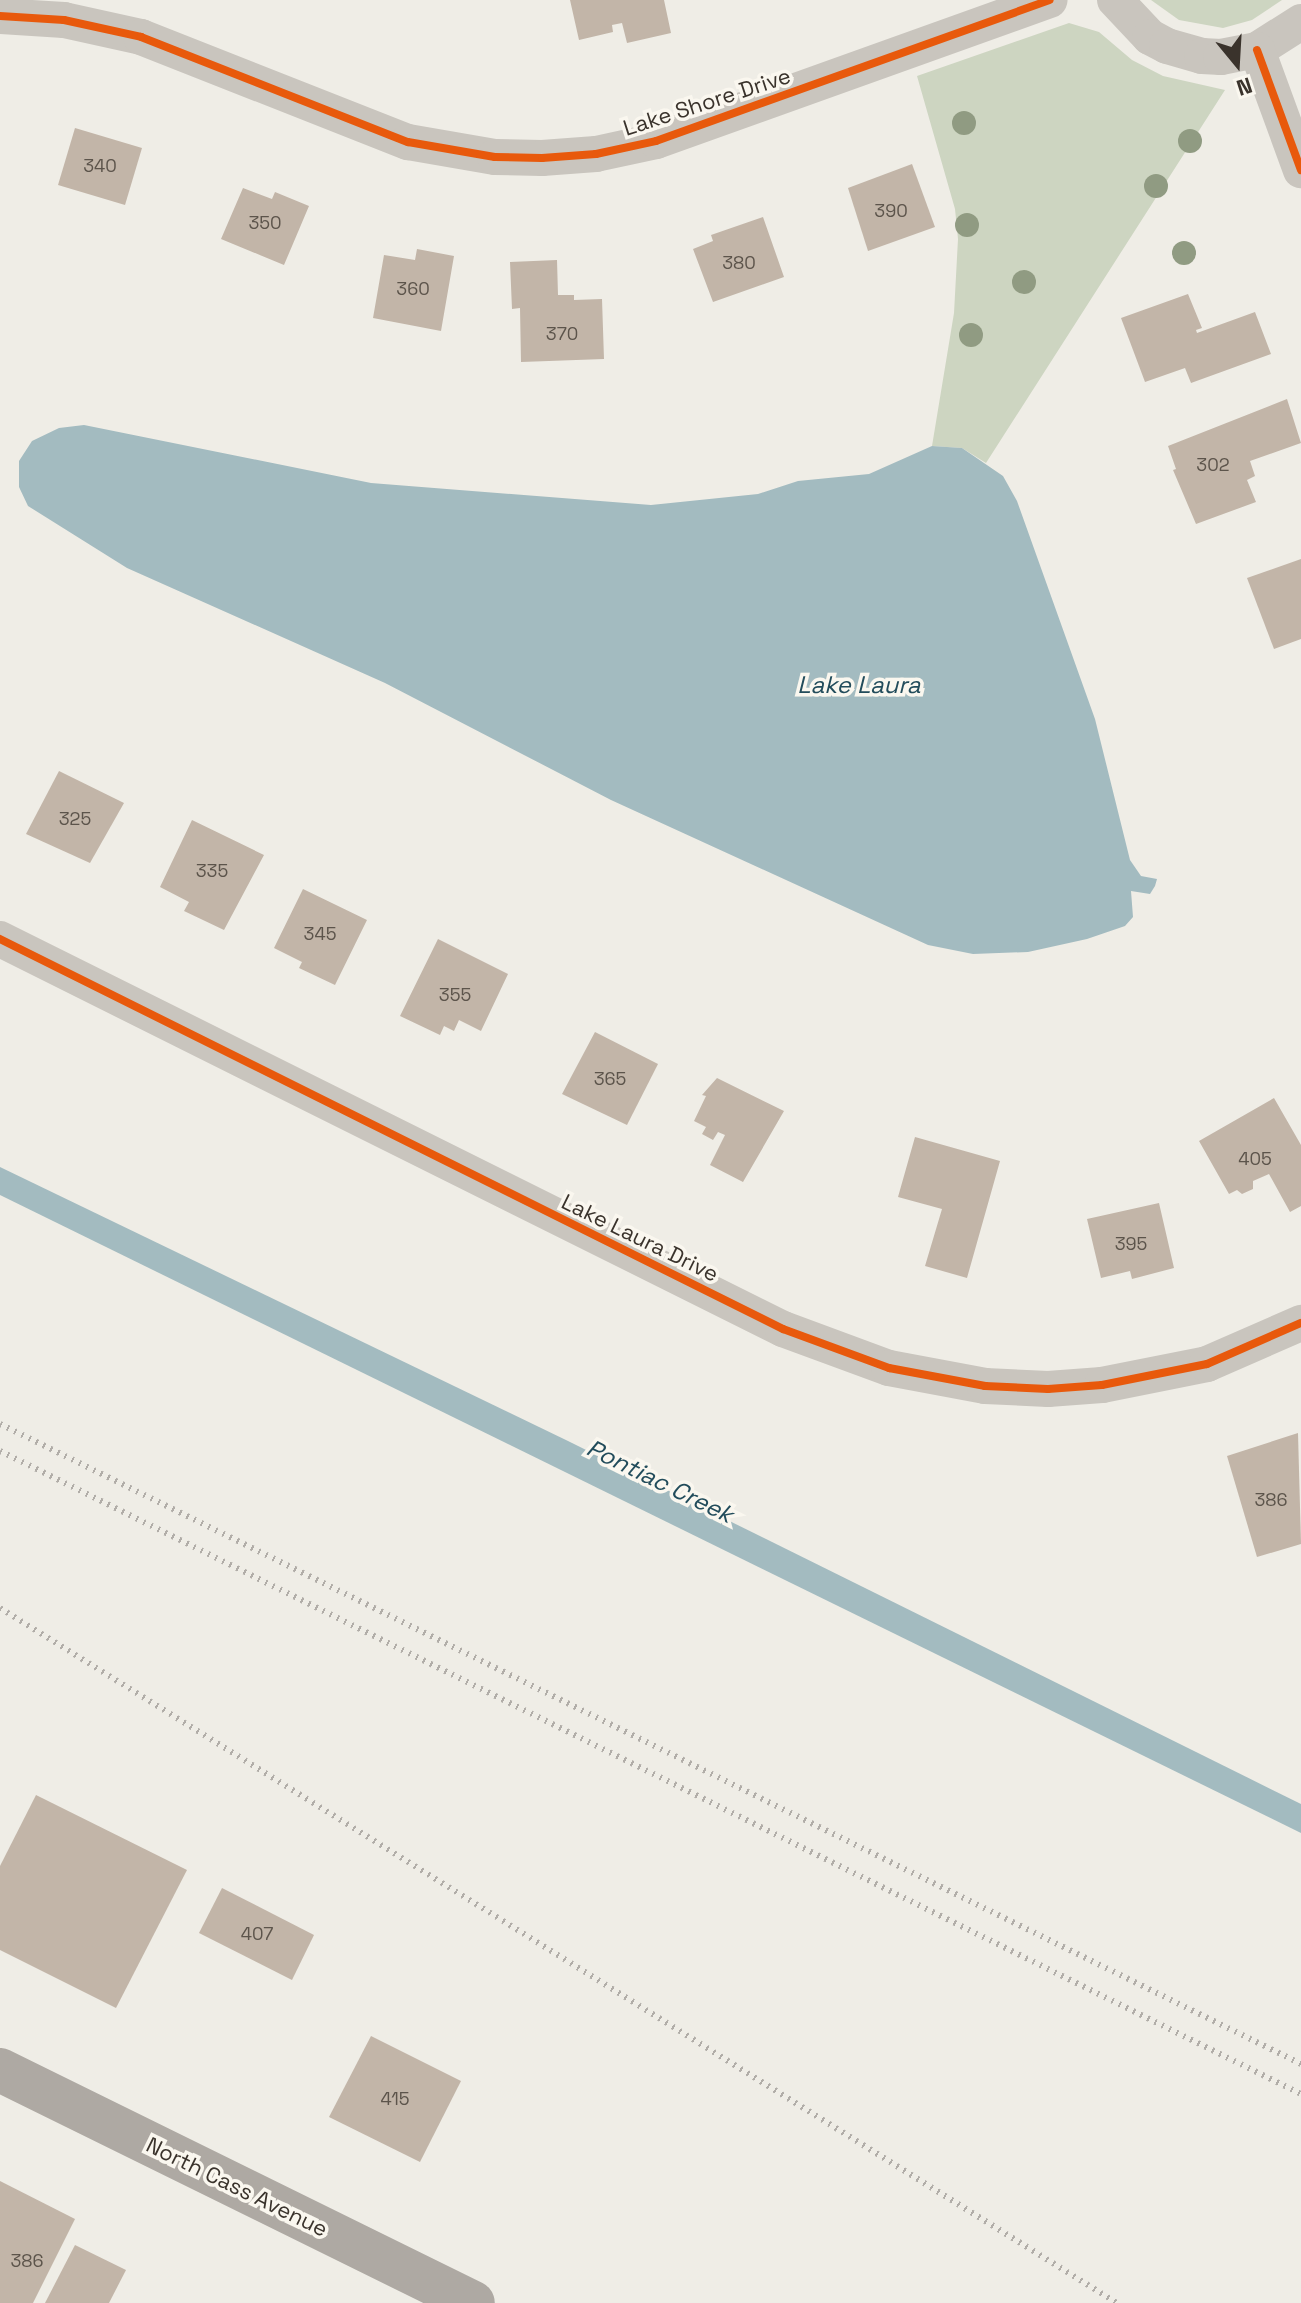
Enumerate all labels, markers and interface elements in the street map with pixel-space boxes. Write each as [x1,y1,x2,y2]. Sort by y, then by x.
north arrow [1197,24,1277,104]
street label: Lake Shore Drive [620,62,794,142]
text: N [1233,71,1256,102]
house number: 340 [83,155,117,177]
house number: 390 [874,200,908,222]
house number: 350 [248,212,282,234]
house number: 380 [722,252,756,274]
house number: 360 [396,278,430,300]
house number: 370 [546,323,578,345]
house number: 302 [1196,454,1230,476]
water label: Lake Laura [797,671,921,699]
house number: 325 [59,808,91,830]
house number: 335 [196,860,228,882]
house number: 345 [304,923,336,945]
house number: 355 [439,984,471,1006]
house number: 365 [594,1068,626,1090]
house number: 405 [1238,1148,1272,1170]
street label: Lake Laura Drive [557,1189,723,1287]
house number: 395 [1115,1233,1147,1255]
water label: Pontiac Creek [582,1433,738,1529]
house number: 386 [1254,1489,1288,1511]
house number: 407 [241,1923,273,1945]
house number: 415 [380,2088,410,2110]
street label: North Cass Avenue [142,2132,332,2242]
house number: 386 [10,2250,44,2272]

